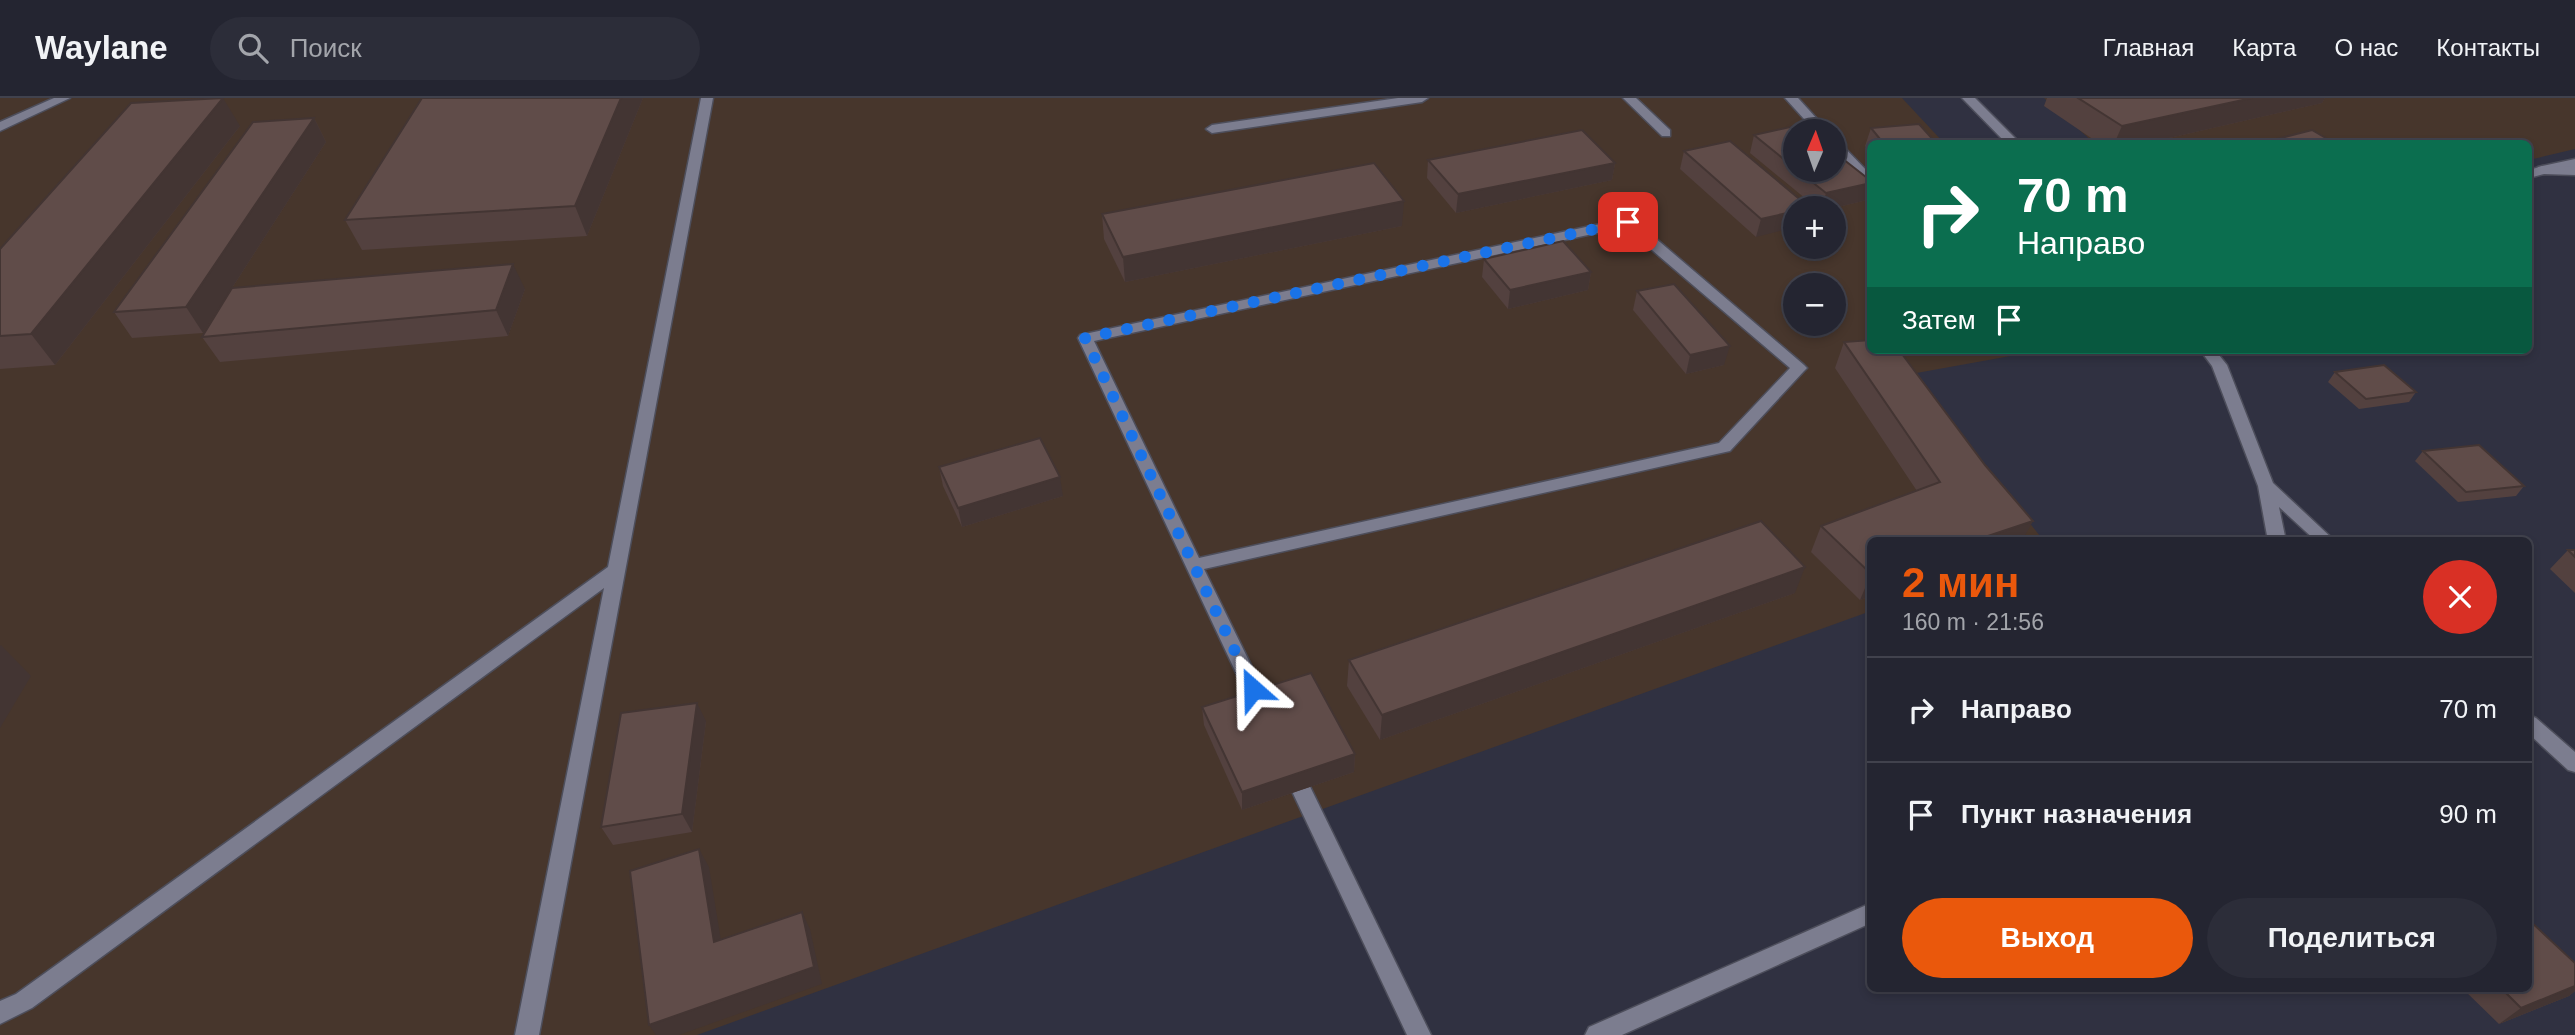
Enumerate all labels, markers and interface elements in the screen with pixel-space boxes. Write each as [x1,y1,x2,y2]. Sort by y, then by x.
search box [210,17,700,80]
text: Waylane [35,29,168,66]
icon: search [234,29,272,67]
text: Поиск [290,33,362,63]
text: Главная [2103,34,2194,61]
text: Карта [2232,34,2296,61]
text: О нас [2334,34,2398,61]
text: Контакты [2436,34,2540,61]
north arrow [1783,119,1846,182]
map controls [1783,119,1846,336]
icon: right [1902,168,1993,259]
text: 70 m [2017,168,2129,222]
pin [1598,192,1658,252]
button: + [1783,196,1846,259]
icon: arrive [1609,203,1647,241]
text: Направо [2017,225,2145,261]
button: − [1783,273,1846,336]
icon: arrive [1990,301,2028,339]
text: Затем [1902,305,1976,335]
text: 2 мин [1902,559,2019,606]
button: close [2423,560,2497,634]
text: 160 m · 21:56 [1902,609,2044,635]
position arrow [1216,652,1290,726]
icon: right [1902,691,1940,729]
text: Направо [1961,694,2072,724]
text: 70 m [2439,694,2497,724]
icon: arrive [1902,796,1940,834]
text: Пункт назначения [1961,799,2192,829]
text: 90 m [2439,799,2497,829]
button: Выход [1902,898,2193,978]
button: Поделиться [2207,898,2497,978]

